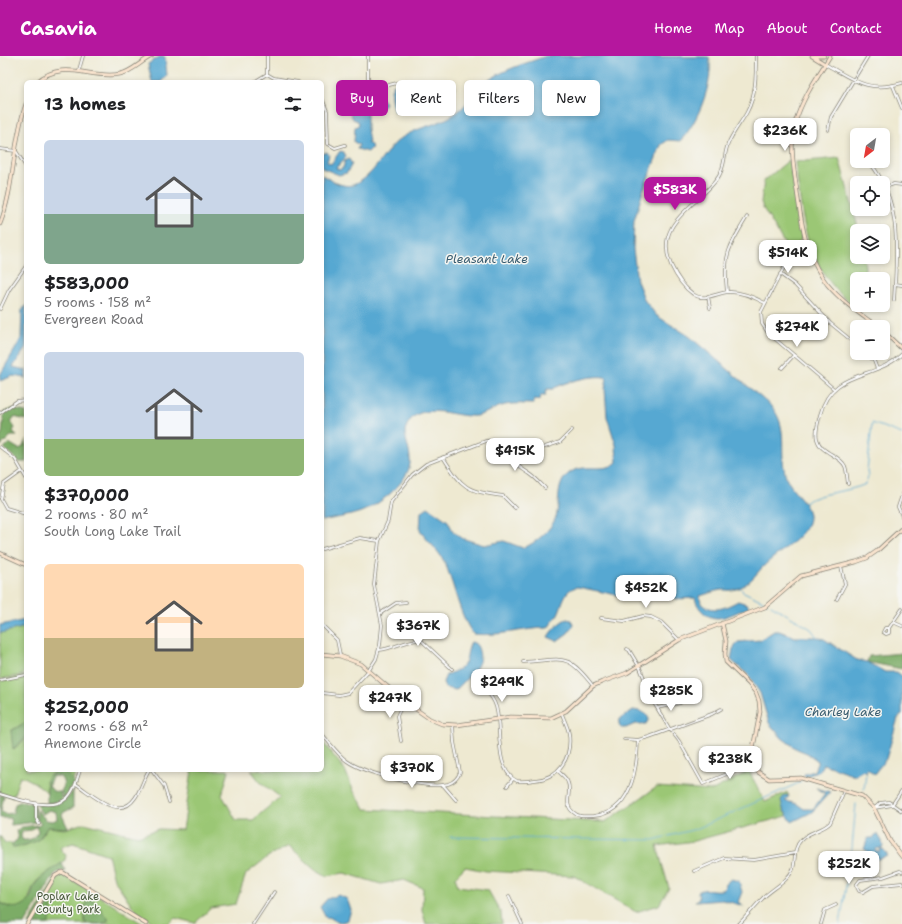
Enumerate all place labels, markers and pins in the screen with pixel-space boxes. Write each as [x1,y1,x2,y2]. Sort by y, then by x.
pin: $236K [757,118,813,152]
pin: $583K [647,177,703,211]
pin: $514K [760,240,816,274]
pin: $274K [769,314,825,348]
pin: $415K [487,438,543,472]
pin: $452K [618,575,674,609]
pin: $367K [390,613,446,647]
pin: $249K [474,669,530,703]
pin: $285K [643,678,699,712]
pin: $247K [362,685,418,719]
pin: $238K [702,746,758,780]
pin: $370K [384,755,440,789]
pin: $252K [821,851,877,885]

